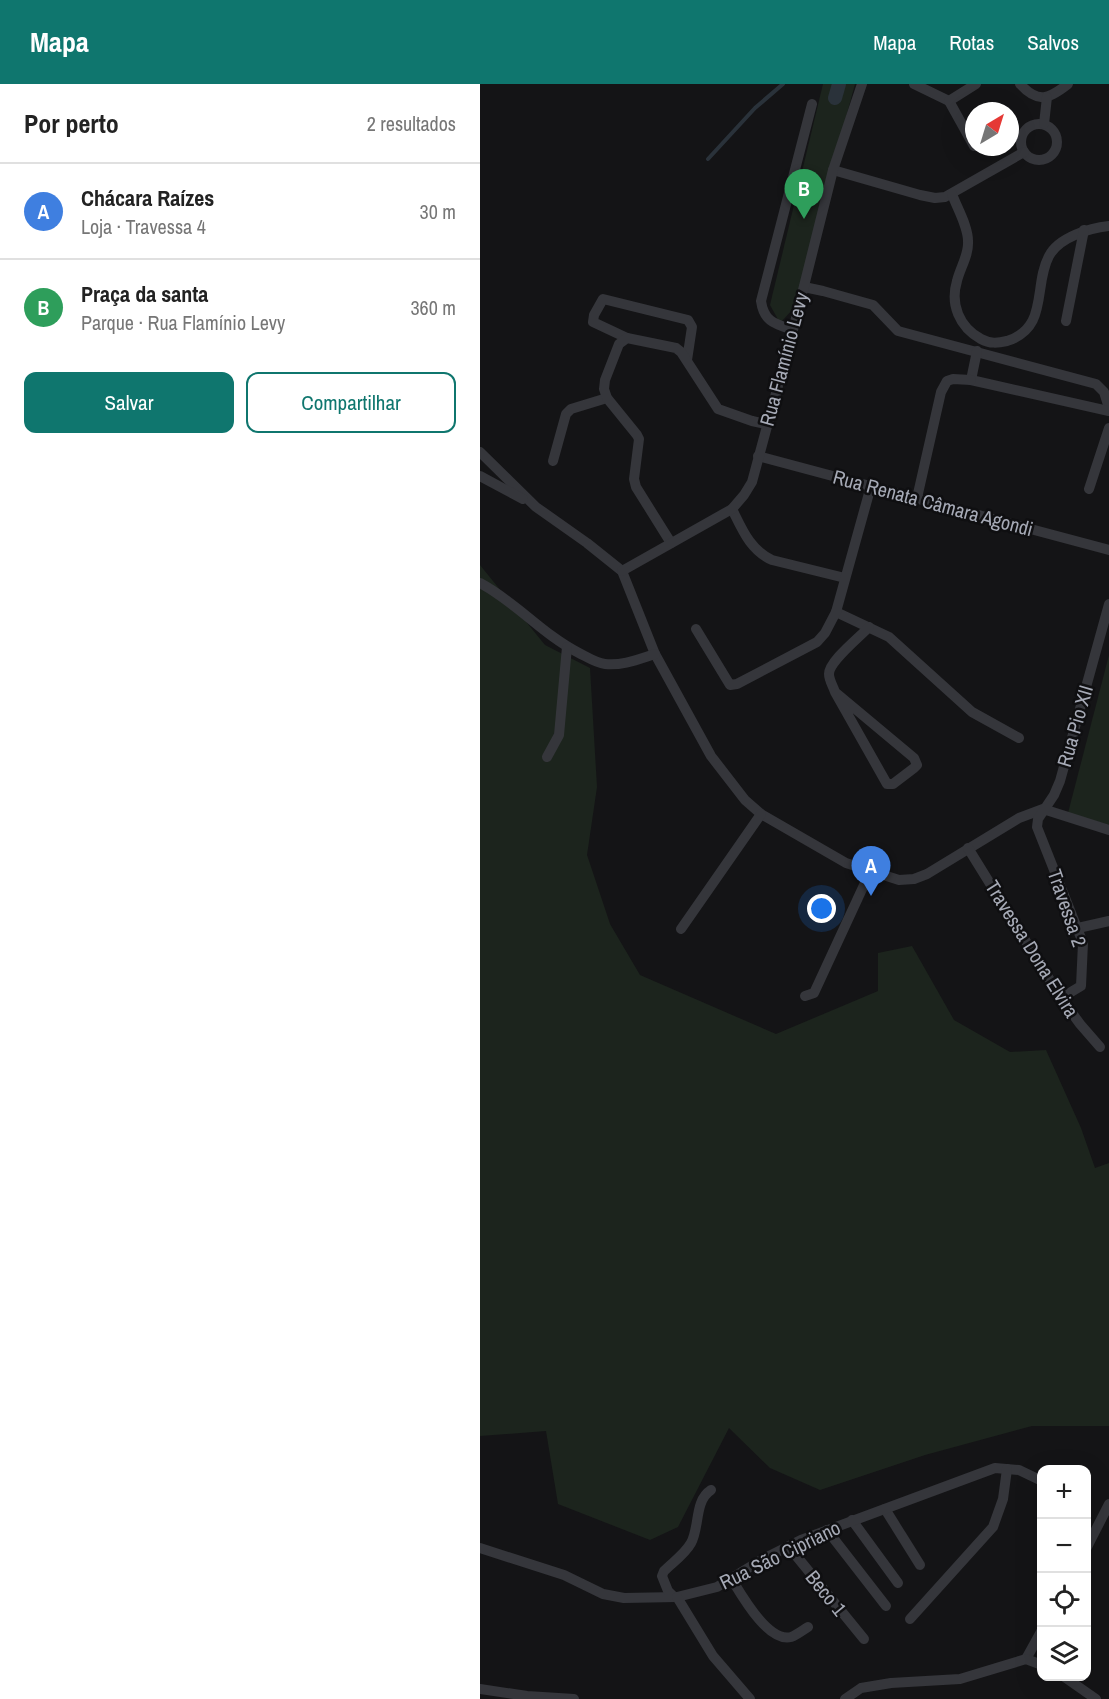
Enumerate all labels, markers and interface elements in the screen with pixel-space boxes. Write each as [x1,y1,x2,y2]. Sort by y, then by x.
text: Mapa [30,23,89,61]
text: Mapa [873,28,916,57]
text: Rotas [949,28,994,57]
text: Salvos [1027,28,1079,57]
north arrow [965,102,1019,156]
text: Por perto [24,106,119,141]
text: 2 resultados [367,110,456,137]
pin: B [784,170,824,219]
text: Chácara Raízes [81,183,214,213]
text: A [38,198,49,225]
text: 30 m [420,198,456,225]
text: Loja · Travessa 4 [81,213,206,240]
text: Praça da santa [81,279,208,309]
street label: Rua Flamínio Levy [753,288,815,429]
text: B [38,294,49,321]
text: 360 m [410,294,456,321]
text: Parque · Rua Flamínio Levy [81,309,285,336]
button: Salvar [24,372,234,433]
button: Compartilhar [246,372,456,433]
street label: Rua Renata Câmara Agondi [830,463,1036,542]
street label: Rua Pio XII [1050,682,1099,770]
pin: A [852,846,890,896]
street label: Travessa 2 [1042,865,1093,950]
street label: Travessa Dona Elvira [979,875,1085,1023]
your location [807,894,836,923]
map controls [1037,1465,1091,1681]
button: + [1037,1465,1091,1519]
street label: Rua São Cipriano [715,1514,845,1595]
button: − [1037,1519,1091,1573]
street label: Beco 1 [800,1564,853,1621]
button: locate [1037,1573,1091,1627]
button: layers [1037,1627,1091,1681]

